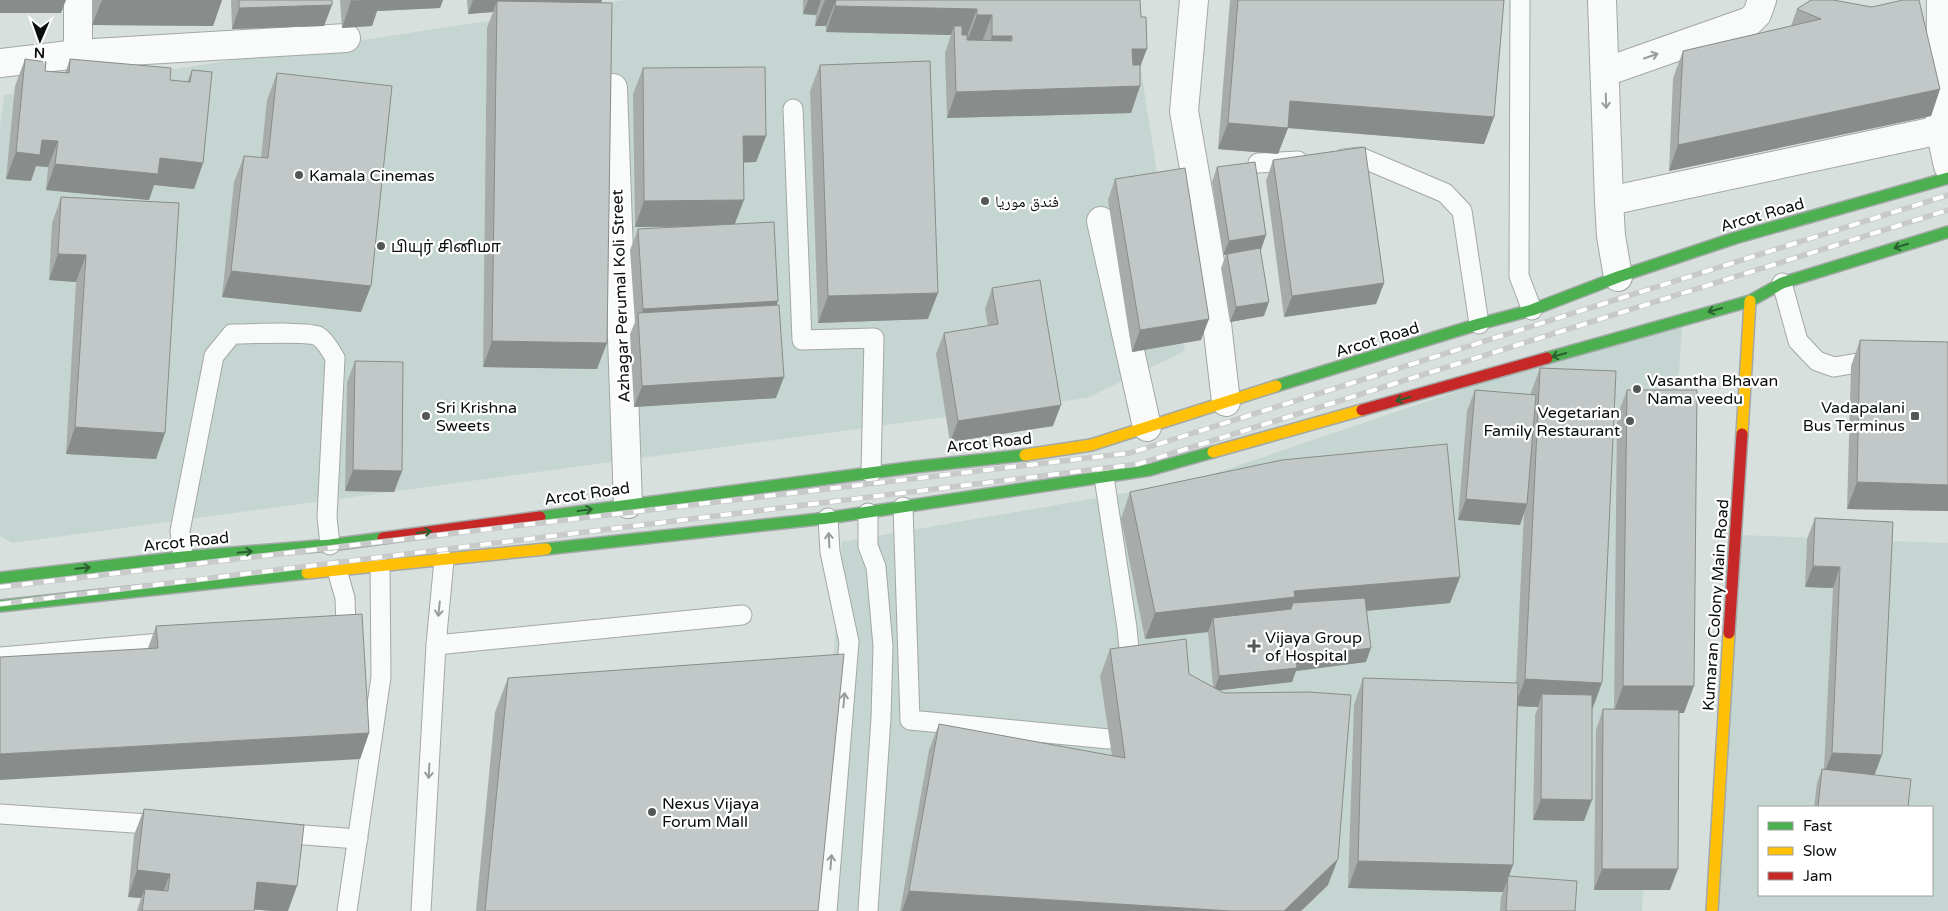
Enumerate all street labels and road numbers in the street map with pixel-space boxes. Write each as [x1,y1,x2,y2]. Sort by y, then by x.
street label: Azhagar Perumal Koli Street [607,189,635,403]
street label: Arcot Road [1718,193,1807,236]
street label: Arcot Road [1333,318,1422,362]
street label: Arcot Road [945,429,1033,457]
street label: Arcot Road [543,478,631,510]
street label: Kumaran Colony Main Road [1699,498,1733,712]
street label: Arcot Road [142,528,230,556]

